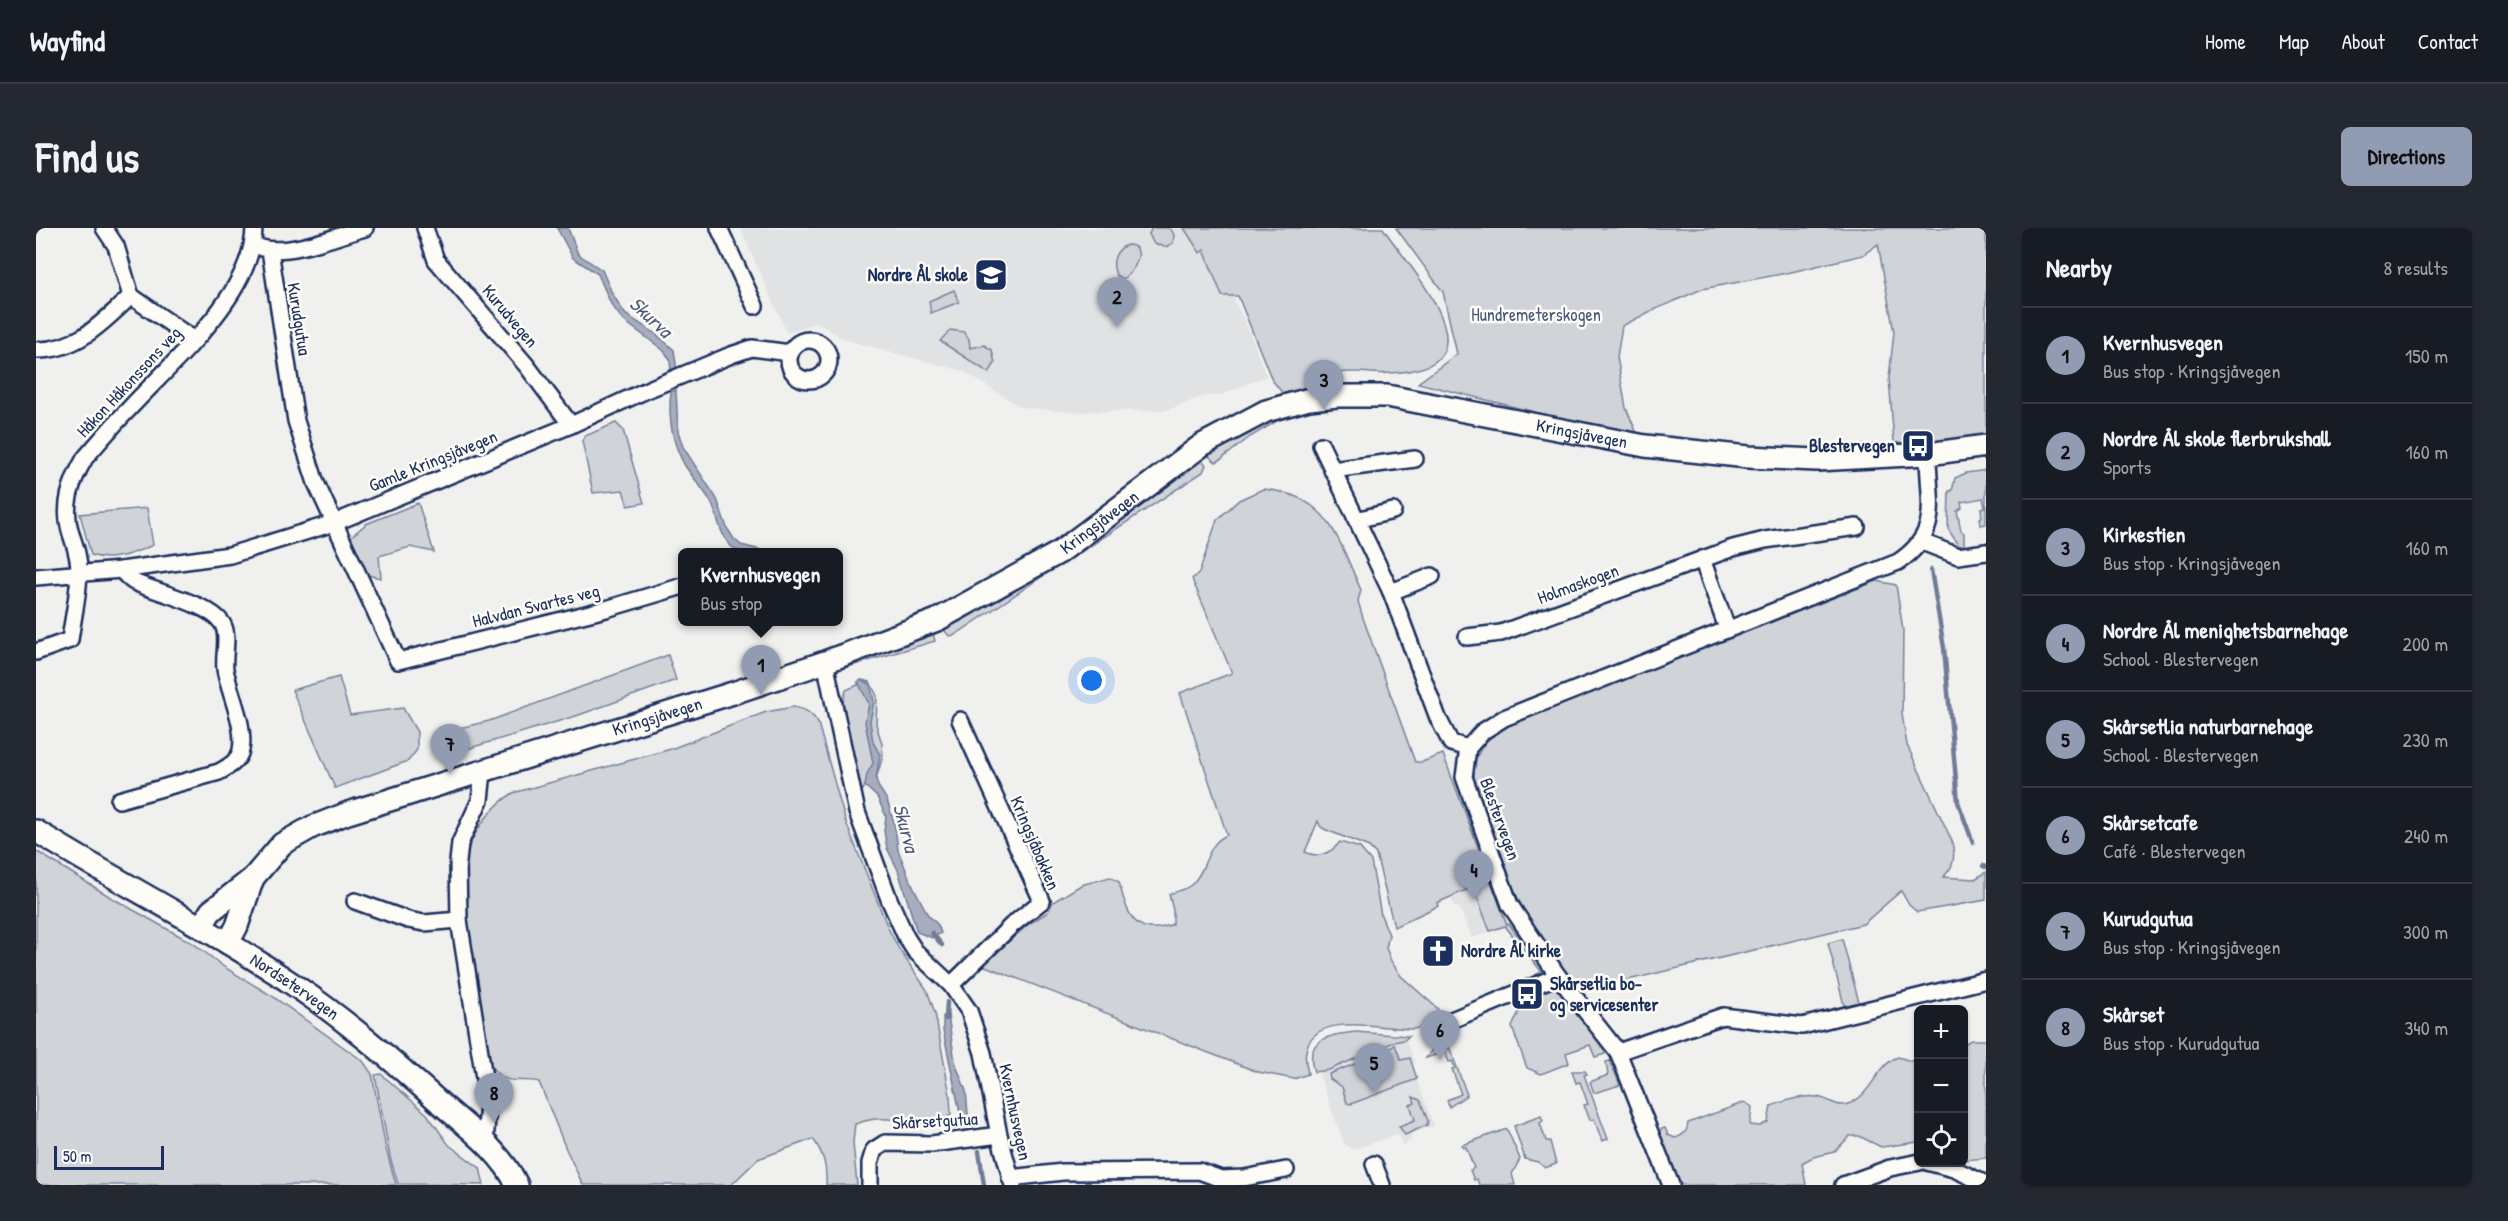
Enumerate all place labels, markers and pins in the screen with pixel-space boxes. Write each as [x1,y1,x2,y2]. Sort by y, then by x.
school or university icon: Nordre Ål skole [973,257,1009,293]
place label: Nordre Ål skole [868,262,969,287]
pin: 2 [1098,278,1136,327]
pin: 3 [1304,360,1344,410]
bus stop icon: Blestervegen [1900,428,1936,464]
place label: Blestervegen [1809,433,1895,459]
pin: 1 [742,646,780,695]
pin: 7 [430,724,470,774]
pin: 4 [1454,850,1494,900]
church icon: Nordre Ål kirke [1420,933,1456,969]
place label: Nordre Ål kirke [1461,938,1562,963]
place label: Skårsetlia bo- og servicesenter [1550,971,1658,1018]
bus stop icon: Skårsetlia bo- og servicesenter [1509,976,1545,1012]
pin: 6 [1420,1010,1460,1060]
pin: 5 [1354,1044,1394,1093]
pin: 8 [474,1074,514,1123]

